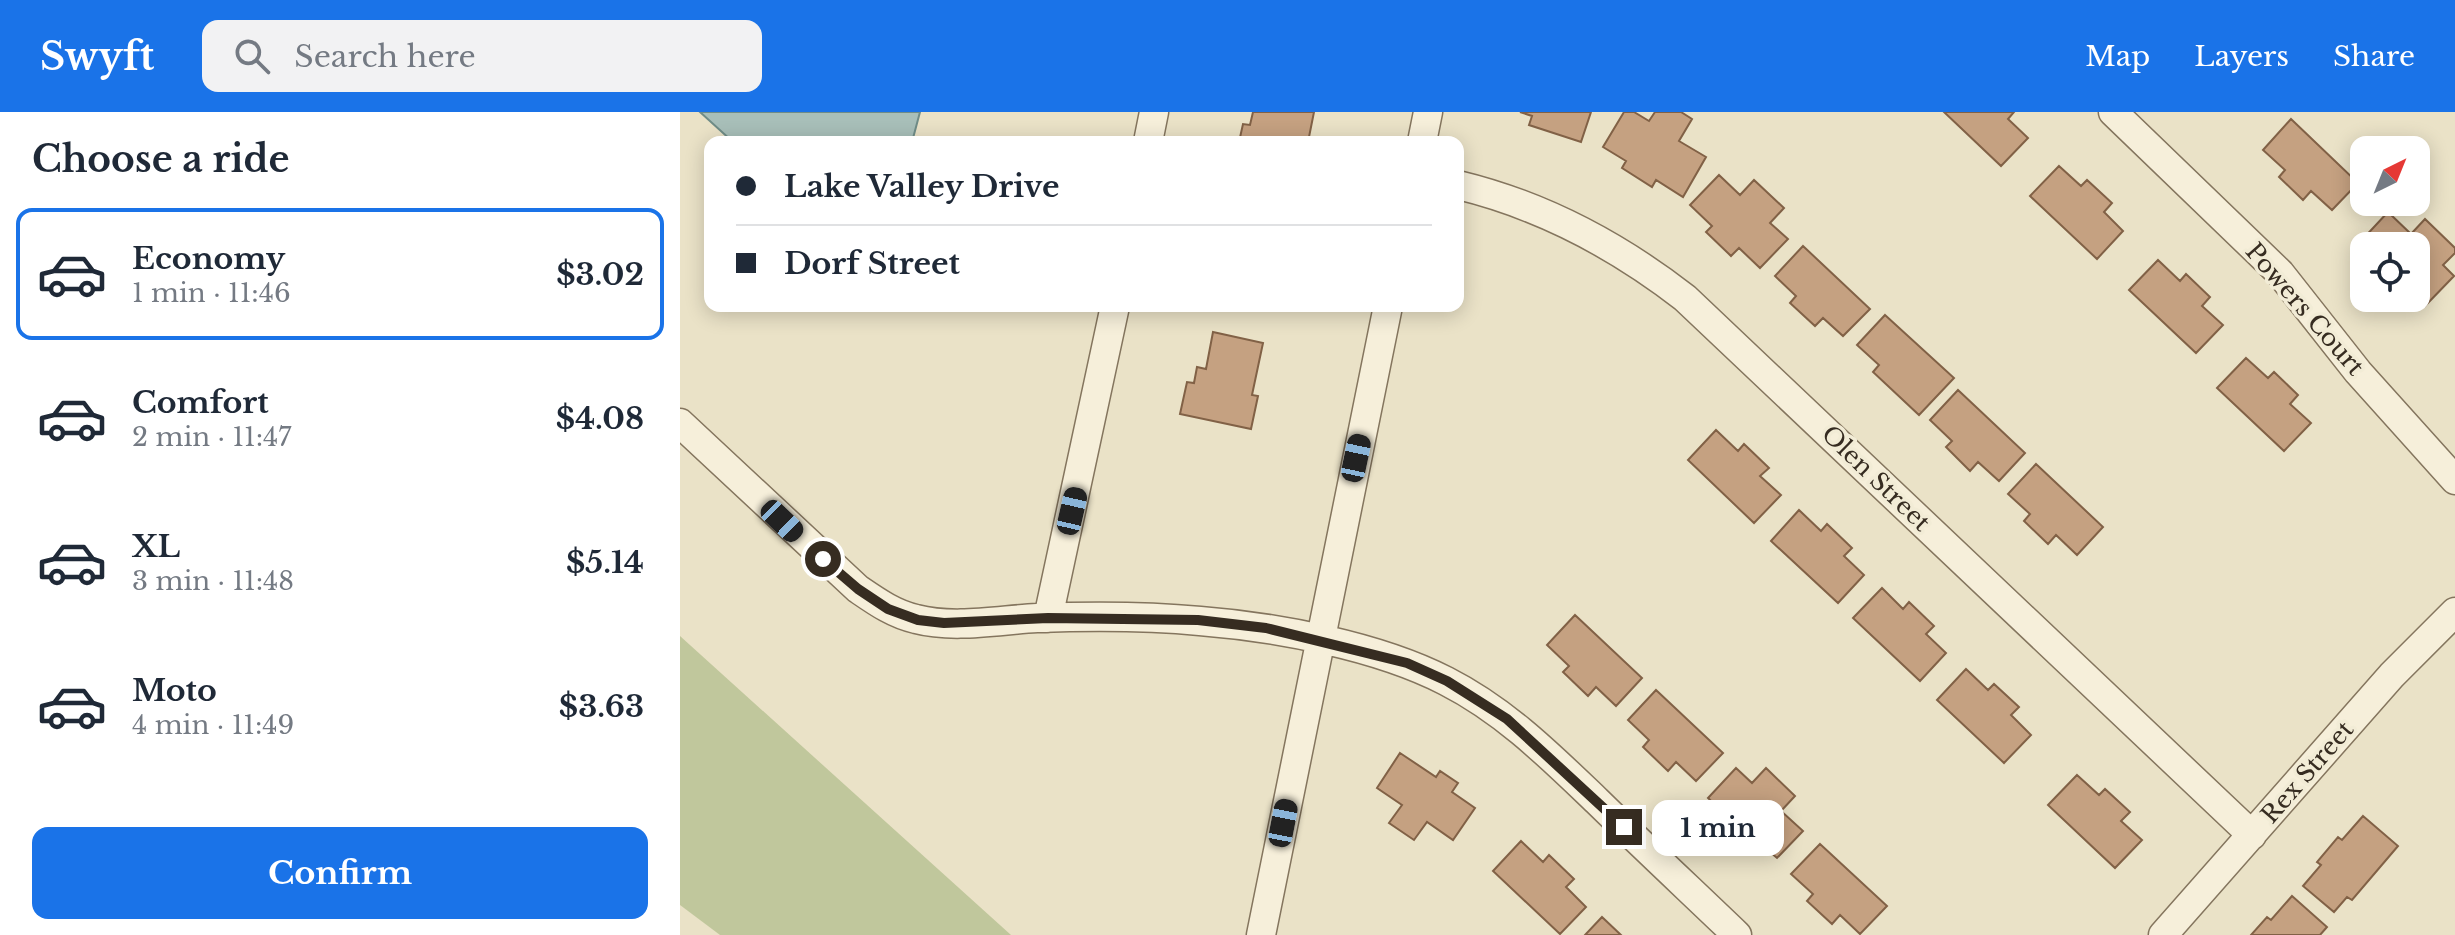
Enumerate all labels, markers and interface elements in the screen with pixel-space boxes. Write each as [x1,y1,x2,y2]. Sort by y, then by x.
search box [202,20,762,92]
text: Swyft [40,33,154,80]
icon: search [230,34,274,78]
text: Search here [294,38,476,75]
text: Map [2085,39,2150,74]
text: Layers [2194,39,2289,74]
text: Share [2333,39,2415,74]
north arrow [2350,136,2430,216]
map controls [2350,136,2430,312]
text: Choose a ride [32,137,289,182]
text: Lake Valley Drive [784,168,1059,205]
button: locate [2350,232,2430,312]
street label: Powers Court [2240,237,2370,381]
icon: car [36,238,108,310]
text: Economy [132,240,285,277]
text: Dorf Street [784,245,960,282]
text: $3.02 [556,256,644,293]
text: 1 min · 11:46 [132,277,291,309]
icon: car [36,382,108,454]
text: Comfort [132,384,269,421]
text: $4.08 [556,400,644,437]
street label: Olen Street [1816,419,1936,537]
text: 2 min · 11:47 [132,421,291,453]
car [1339,432,1373,484]
car [1055,485,1089,537]
car [756,496,808,546]
icon: car [36,526,108,598]
text: XL [132,528,180,565]
route start [805,541,841,577]
text: $5.14 [566,544,644,581]
text: 3 min · 11:48 [132,565,294,597]
icon: car [36,670,108,742]
text: Moto [132,672,217,709]
text: $3.63 [559,688,644,725]
text: 4 min · 11:49 [132,709,294,741]
street label: Rex Street [2255,715,2359,829]
car [1267,797,1299,849]
callout: 1 min [1652,799,1784,855]
route end [1606,809,1642,845]
text: 1 min [1680,812,1756,844]
button: Confirm [32,827,648,919]

